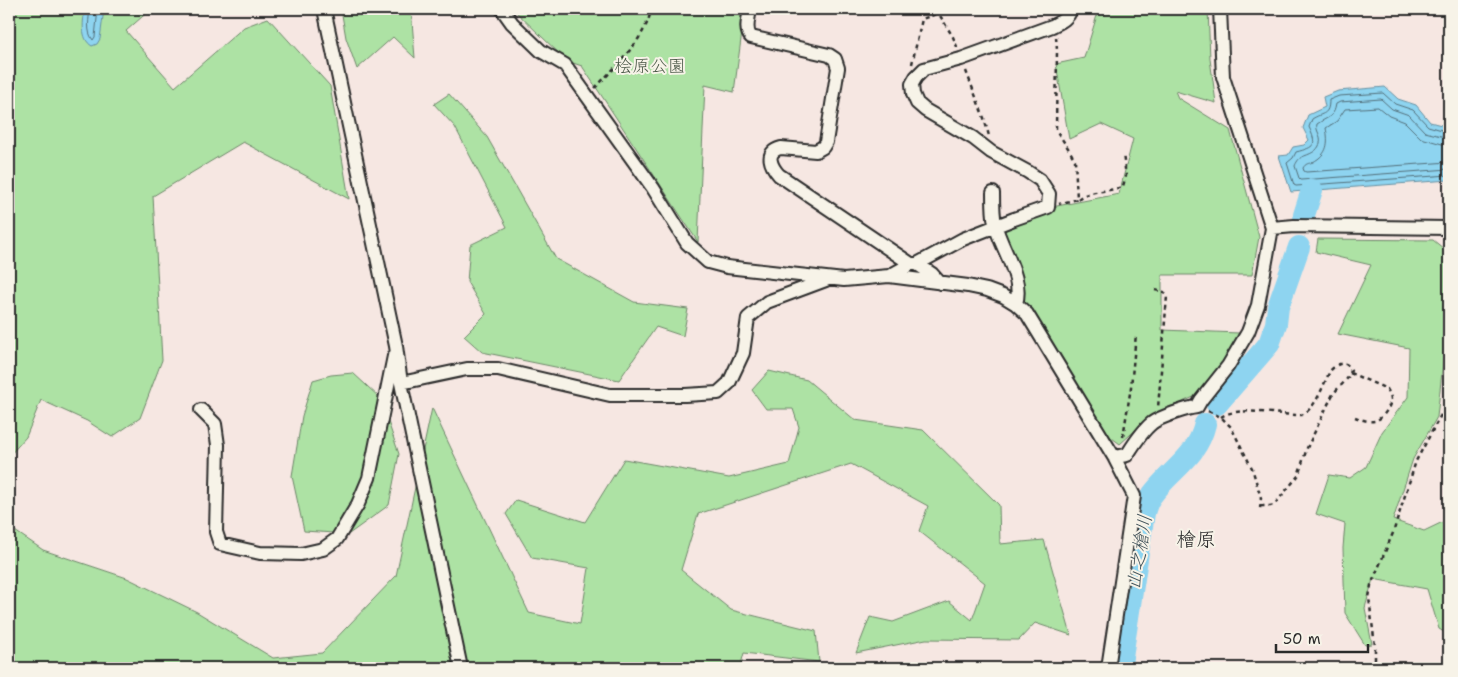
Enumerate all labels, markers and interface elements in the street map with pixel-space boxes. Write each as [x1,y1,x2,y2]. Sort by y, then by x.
park label: 桧原公園 [614,54,686,78]
water label: 山之槍川 [1121,513,1157,591]
district label: 檜原 [1176,526,1216,552]
scale bar [1276,622,1368,654]
text: 50 m [1283,629,1321,649]

